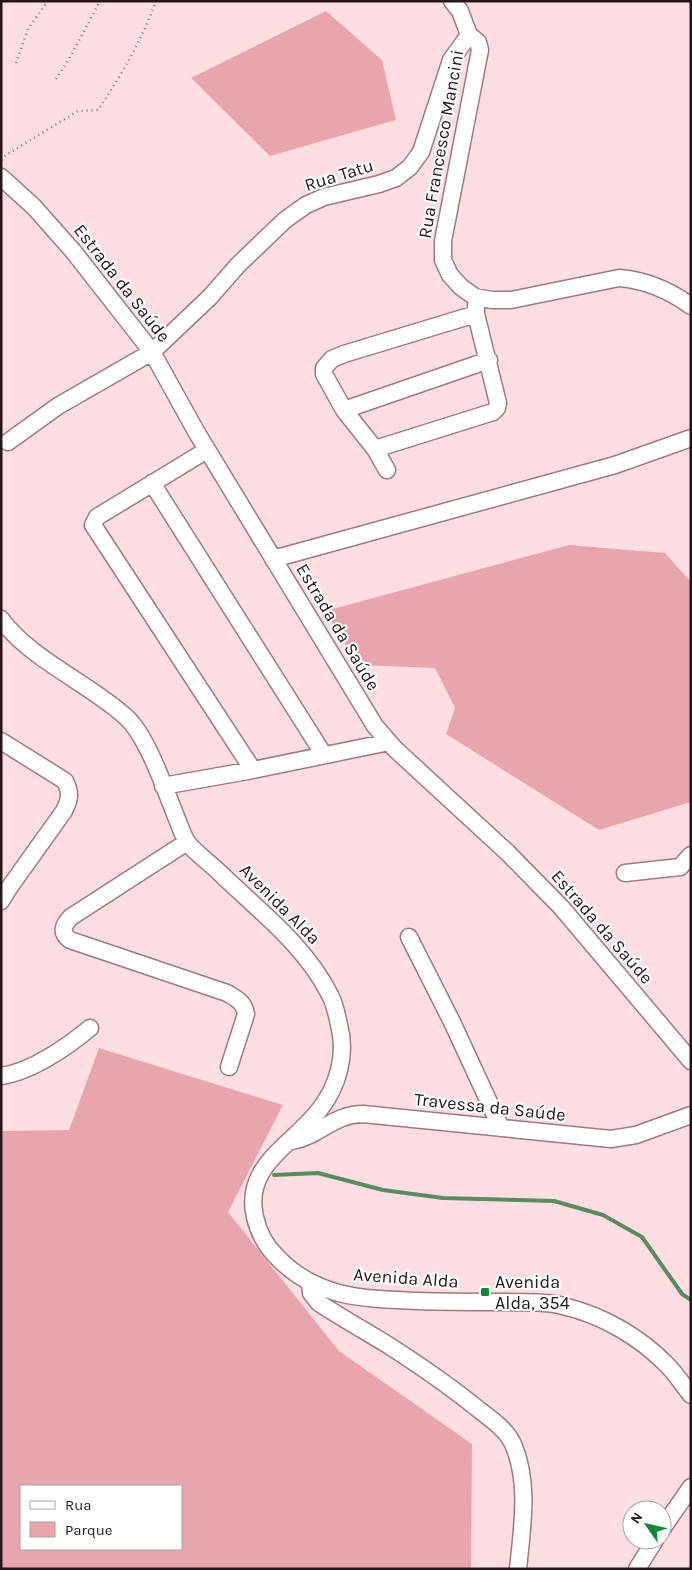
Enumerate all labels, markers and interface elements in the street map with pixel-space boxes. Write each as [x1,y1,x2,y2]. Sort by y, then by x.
street label: Rua Francesco Mancini [414,48,468,240]
street label: Rua Tatu [302,154,376,196]
street label: Estrada da Saúde [69,219,175,347]
street label: Estrada da Saúde [291,560,385,694]
street label: Avenida Alda [235,859,325,949]
street label: Estrada da Saúde [546,865,658,989]
street label: Travessa da Saúde [413,1088,567,1126]
street label: Avenida Alda [353,1263,459,1293]
place label: Avenida Alda, 354 [495,1271,570,1314]
marker: Avenida Alda, 354 [479,1286,491,1298]
legend [20,1485,182,1550]
text: Rua [65,1496,92,1514]
north arrow [622,1500,672,1550]
text: N [627,1509,646,1527]
text: Parque [65,1521,113,1539]

